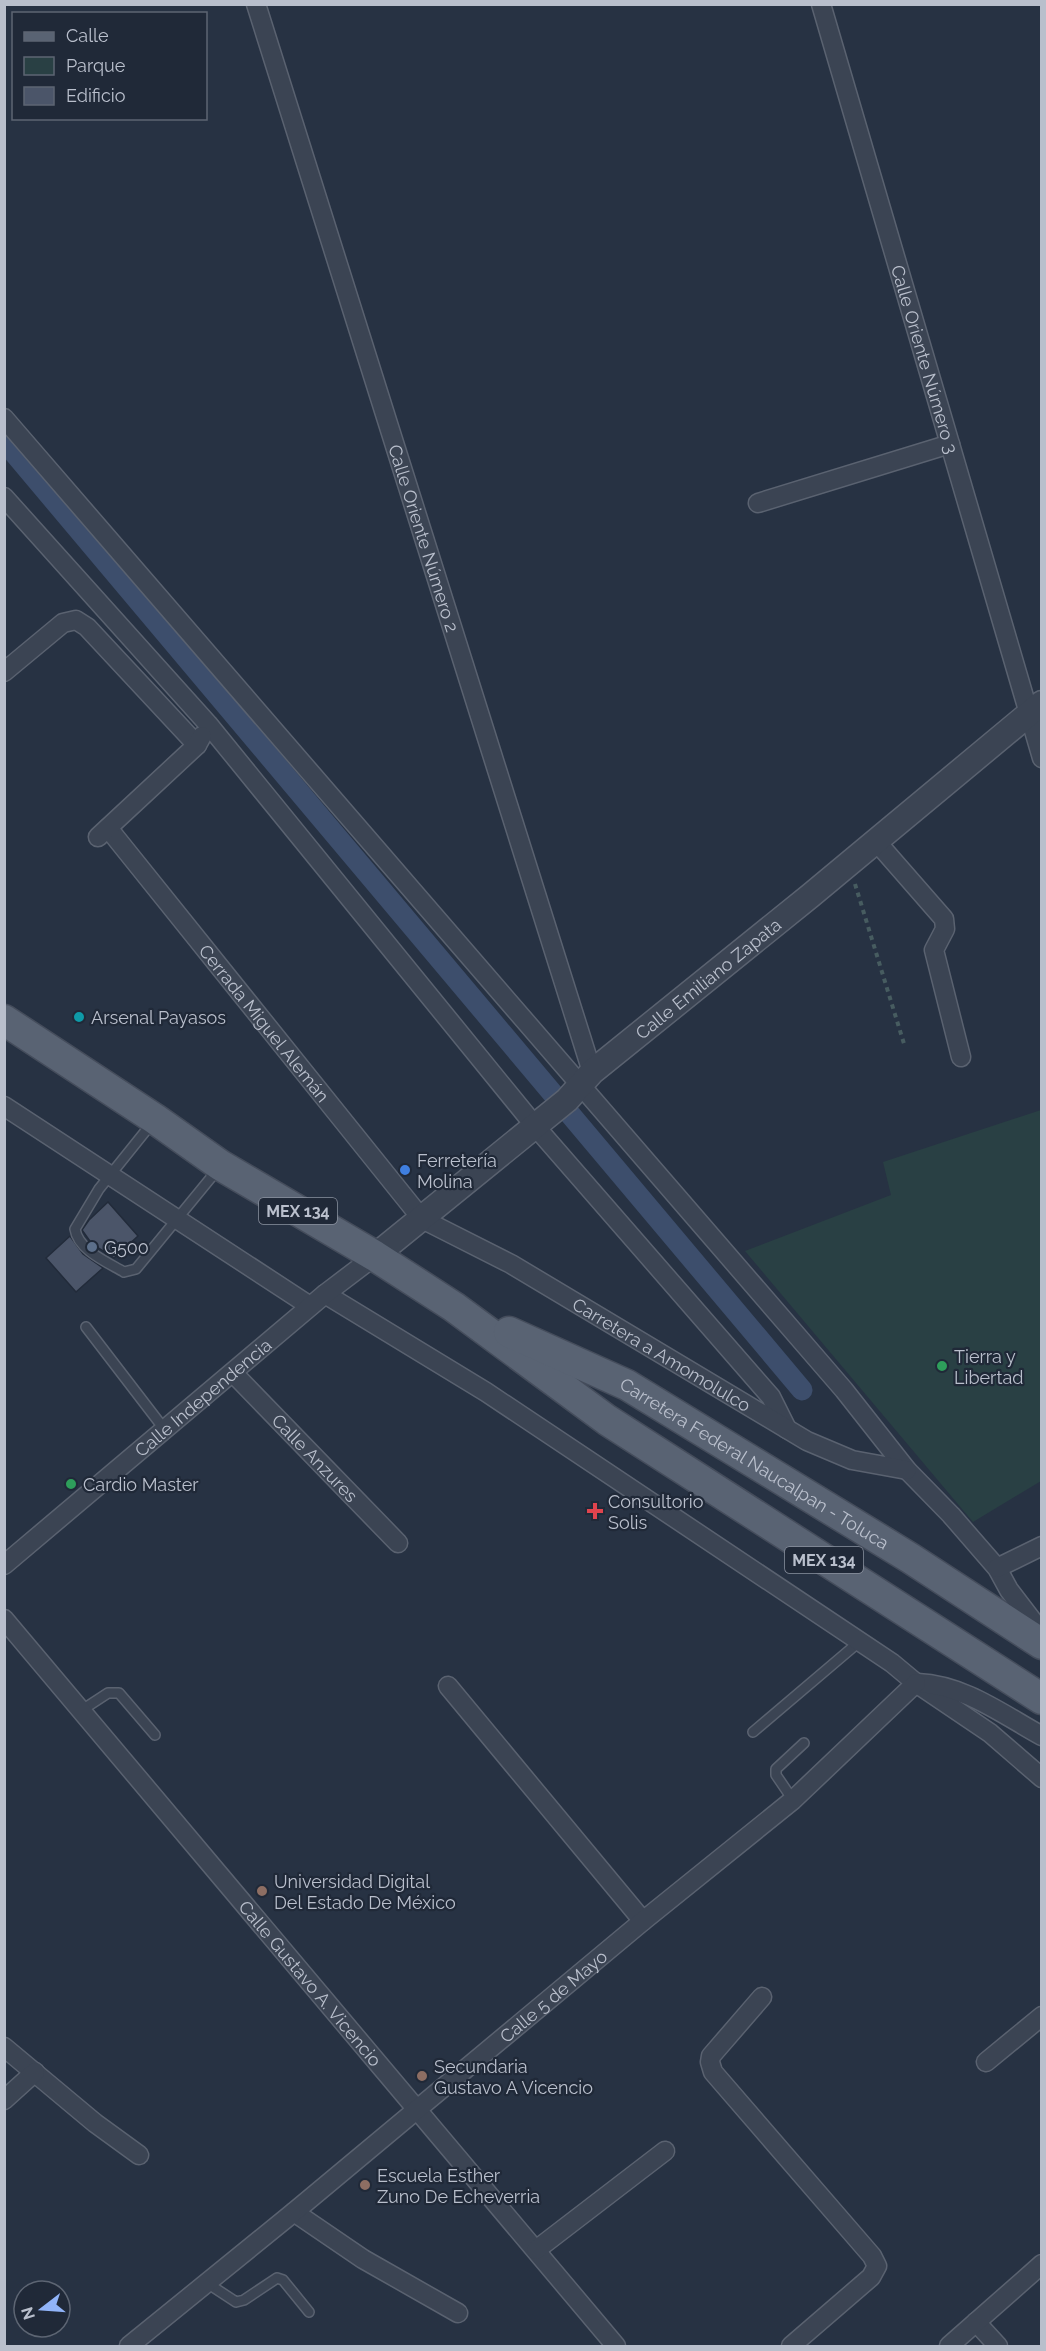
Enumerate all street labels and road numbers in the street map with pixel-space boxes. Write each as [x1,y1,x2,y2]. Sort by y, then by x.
street label: Calle Oriente Número 3 [887,262,963,456]
street label: Calle Oriente Número 2 [385,442,463,635]
street label: Calle Emiliano Zapata [631,913,785,1043]
street label: Cerrada Miguel Alemán [195,940,334,1106]
road number: MEX 134 [259,1198,337,1224]
street label: Carretera a Amomolulco [569,1293,755,1416]
street label: Calle Independencia [130,1334,275,1461]
street label: Carretera Federal Naucalpan - Toluca [616,1373,893,1553]
street label: Calle Anzures [268,1409,363,1506]
road number: MEX 134 [785,1547,863,1573]
street label: Calle Gustavo A. Vicencio [235,1896,386,2071]
street label: Calle 5 de Mayo [495,1945,611,2047]

